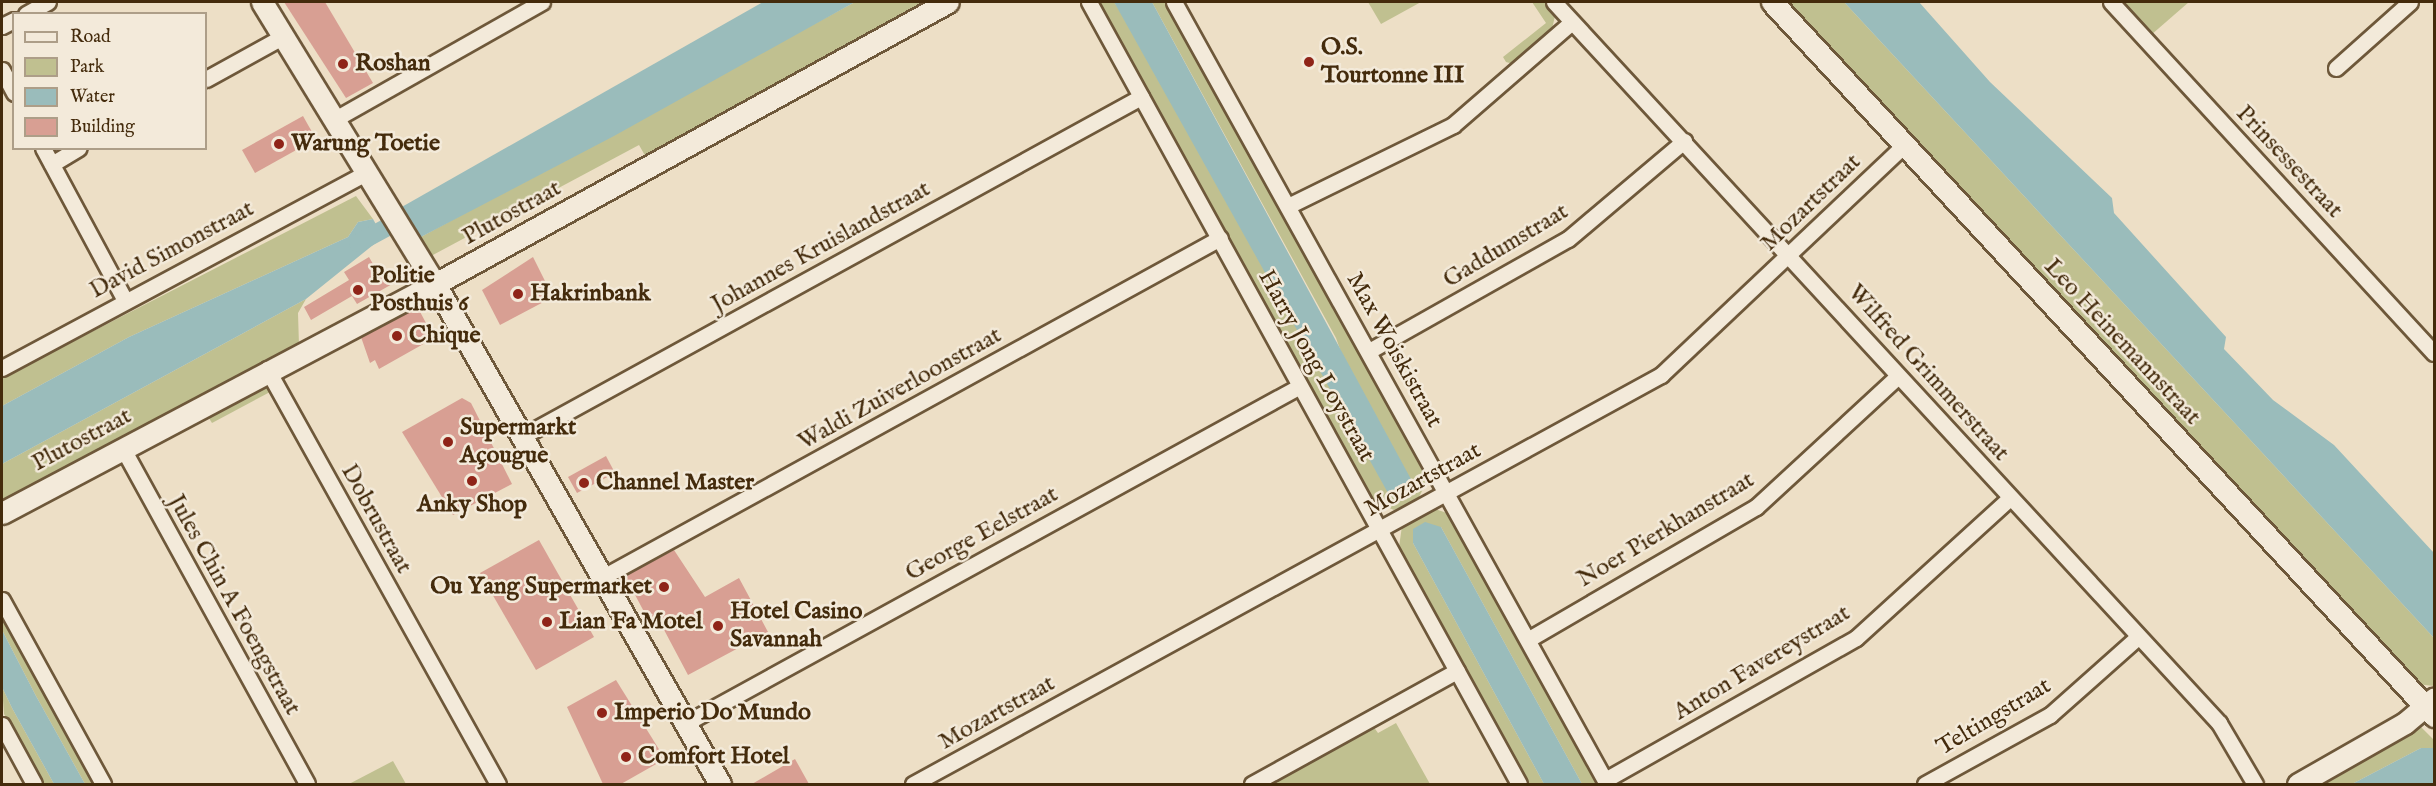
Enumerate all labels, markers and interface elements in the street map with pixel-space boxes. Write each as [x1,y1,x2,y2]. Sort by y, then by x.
legend [12,12,207,150]
text: Road [70,26,111,49]
place label: O.S. Tourtonne III [1321,34,1464,90]
place label: Roshan [355,50,430,78]
marker: O.S. Tourtonne III [1302,55,1316,69]
text: Park [70,56,104,79]
marker: Roshan [336,57,350,71]
text: Water [70,86,115,109]
street label: Prinsessestraat [2229,100,2349,224]
text: Building [70,116,135,139]
place label: Warung Toetie [291,130,440,158]
marker: Warung Toetie [272,137,286,151]
street label: Mozartstraat [1755,148,1867,258]
street label: Plutostraat [458,174,566,252]
street label: Johannes Kruislandstraat [707,175,935,319]
street label: David Simonstraat [85,195,259,305]
street label: Gaddumstraat [1438,197,1574,295]
street label: Leo Heinemannstraat [2037,253,2207,431]
place label: Politie Posthuis 6 [370,262,468,318]
street label: Harry Jong Loystraat [1251,265,1381,467]
street label: Max Woiskistraat [1339,267,1449,433]
street label: Wilfred Grimmerstraat [1841,279,2015,467]
place label: Hakrinbank [530,280,651,308]
marker: Politie Posthuis 6 [351,283,365,297]
marker: Hakrinbank [511,287,525,301]
street label: Waldi Zuiverloonstraat [793,321,1007,457]
place label: Chique [409,322,481,350]
marker: Chique [390,329,404,343]
street label: Plutostraat [27,402,137,478]
place label: Supermarkt Açougue [460,414,576,470]
marker: Supermarkt Açougue [441,435,455,449]
street label: Mozartstraat [1360,436,1486,524]
street label: Dobrustraat [334,459,418,579]
street label: Noer Pierkhanstraat [1572,466,1760,594]
place label: Channel Master [596,469,754,497]
marker: Anky Shop [465,474,479,488]
marker: Channel Master [577,476,591,490]
street label: George Eelstraat [901,480,1063,588]
street label: Jules Chin A Foengstraat [161,490,307,720]
place label: Anky Shop [417,491,527,519]
place label: Ou Yang Supermarket [430,573,652,601]
marker: Ou Yang Supermarket [657,580,671,594]
place label: Hotel Casino Savannah [730,598,862,654]
street label: Anton Favereystraat [1669,599,1855,727]
place label: Lian Fa Motel [559,608,702,636]
marker: Lian Fa Motel [540,615,554,629]
marker: Hotel Casino Savannah [711,619,725,633]
street label: Mozartstraat [934,669,1060,757]
street label: Teltingstraat [1932,672,2056,762]
place label: Imperio Do Mundo [614,699,811,727]
marker: Imperio Do Mundo [595,706,609,720]
place label: Comfort Hotel [638,743,789,771]
marker: Comfort Hotel [619,750,633,764]

